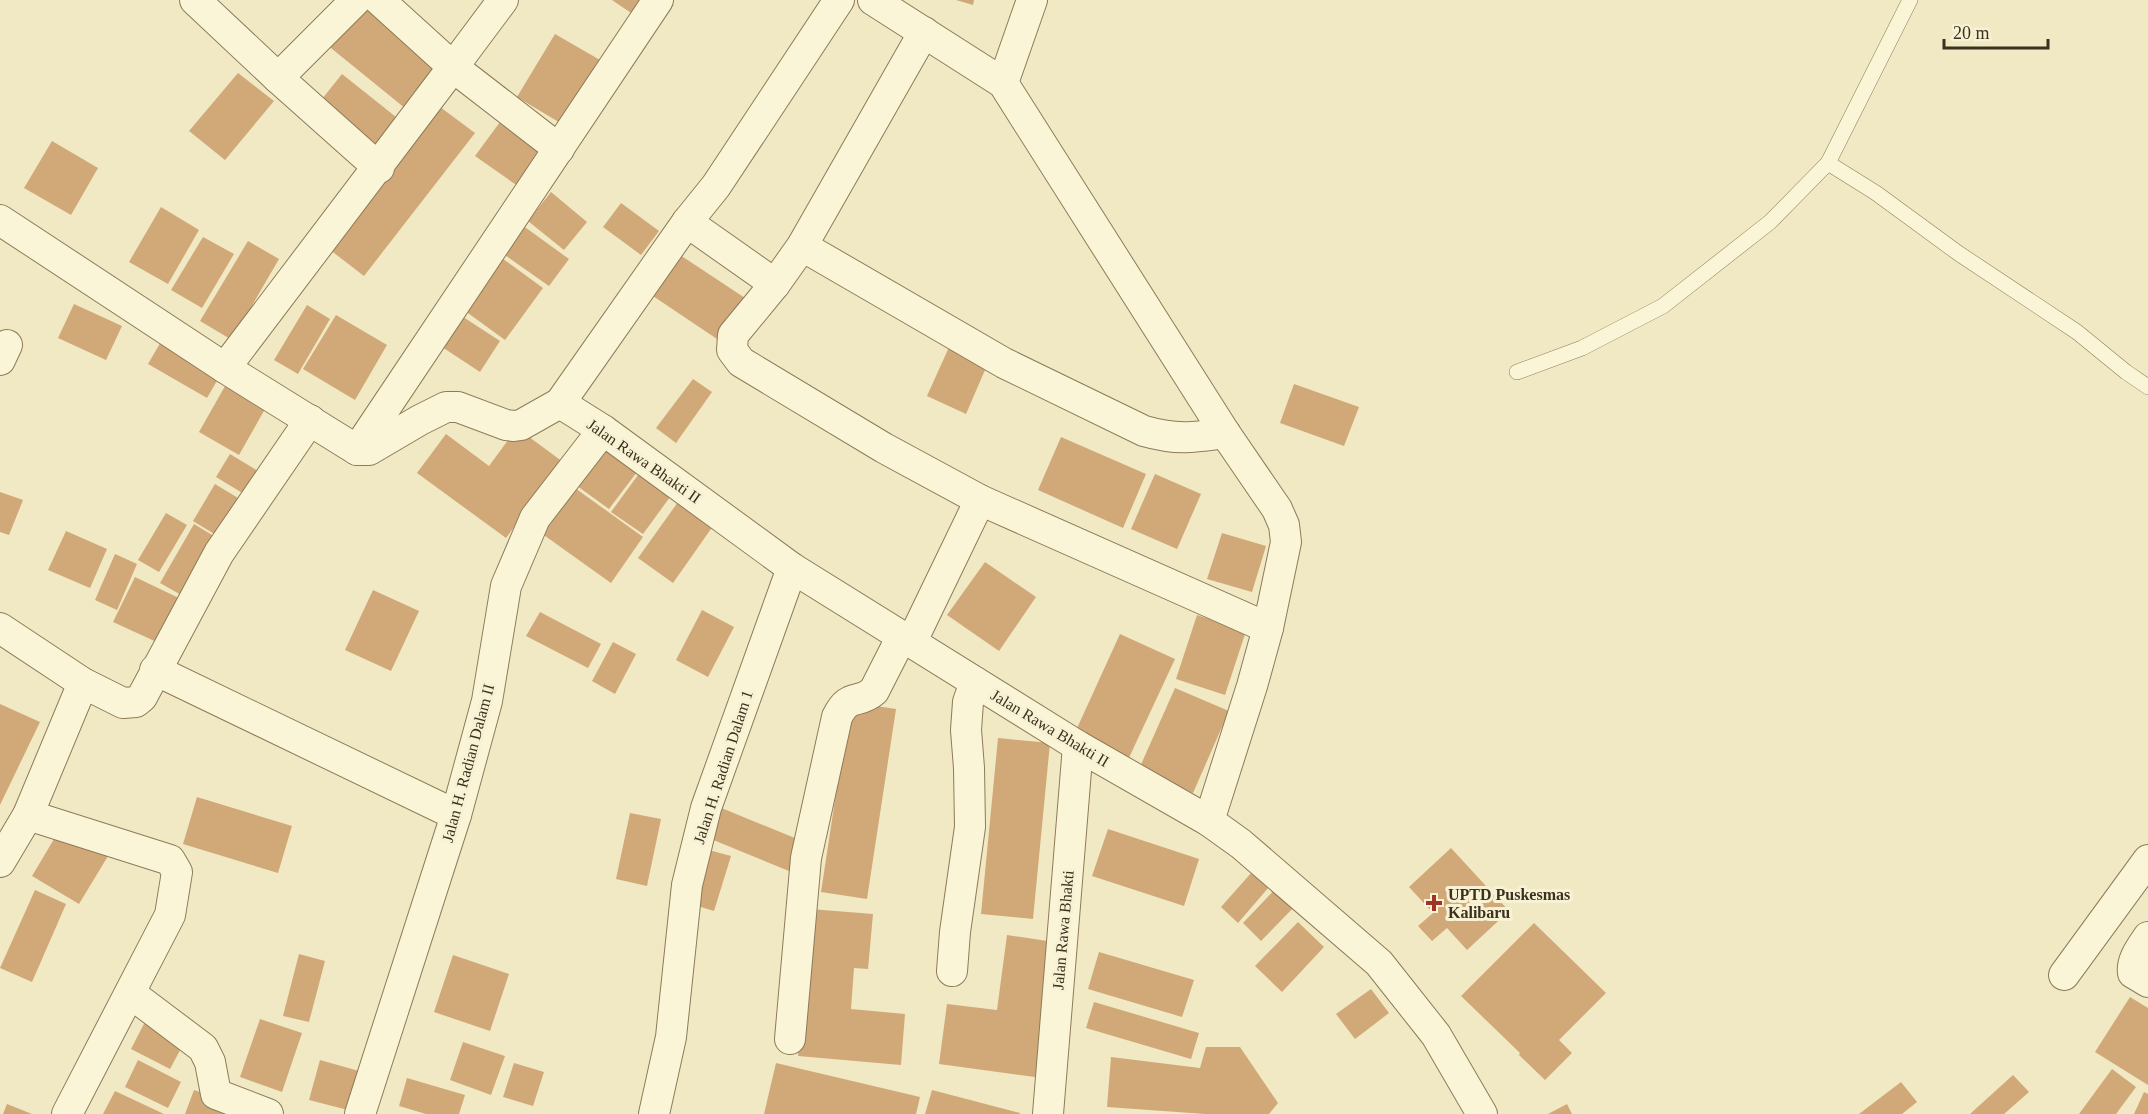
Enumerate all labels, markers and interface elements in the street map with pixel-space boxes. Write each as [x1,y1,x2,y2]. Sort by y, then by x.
scale bar [1944,12,2048,50]
text: 20 m [1953,23,1990,43]
street label: Jalan Rawa Bhakti II [584,415,704,507]
street label: Jalan H. Radian Dalam II [439,682,497,844]
street label: Jalan Rawa Bhakti II [988,686,1112,770]
street label: Jalan H. Radian Dalam 1 [690,688,756,846]
street label: Jalan Rawa Bhakti [1049,869,1077,990]
place label: UPTD Puskesmas Kalibaru [1448,886,1570,921]
marker: UPTD Puskesmas Kalibaru [1425,894,1443,912]

